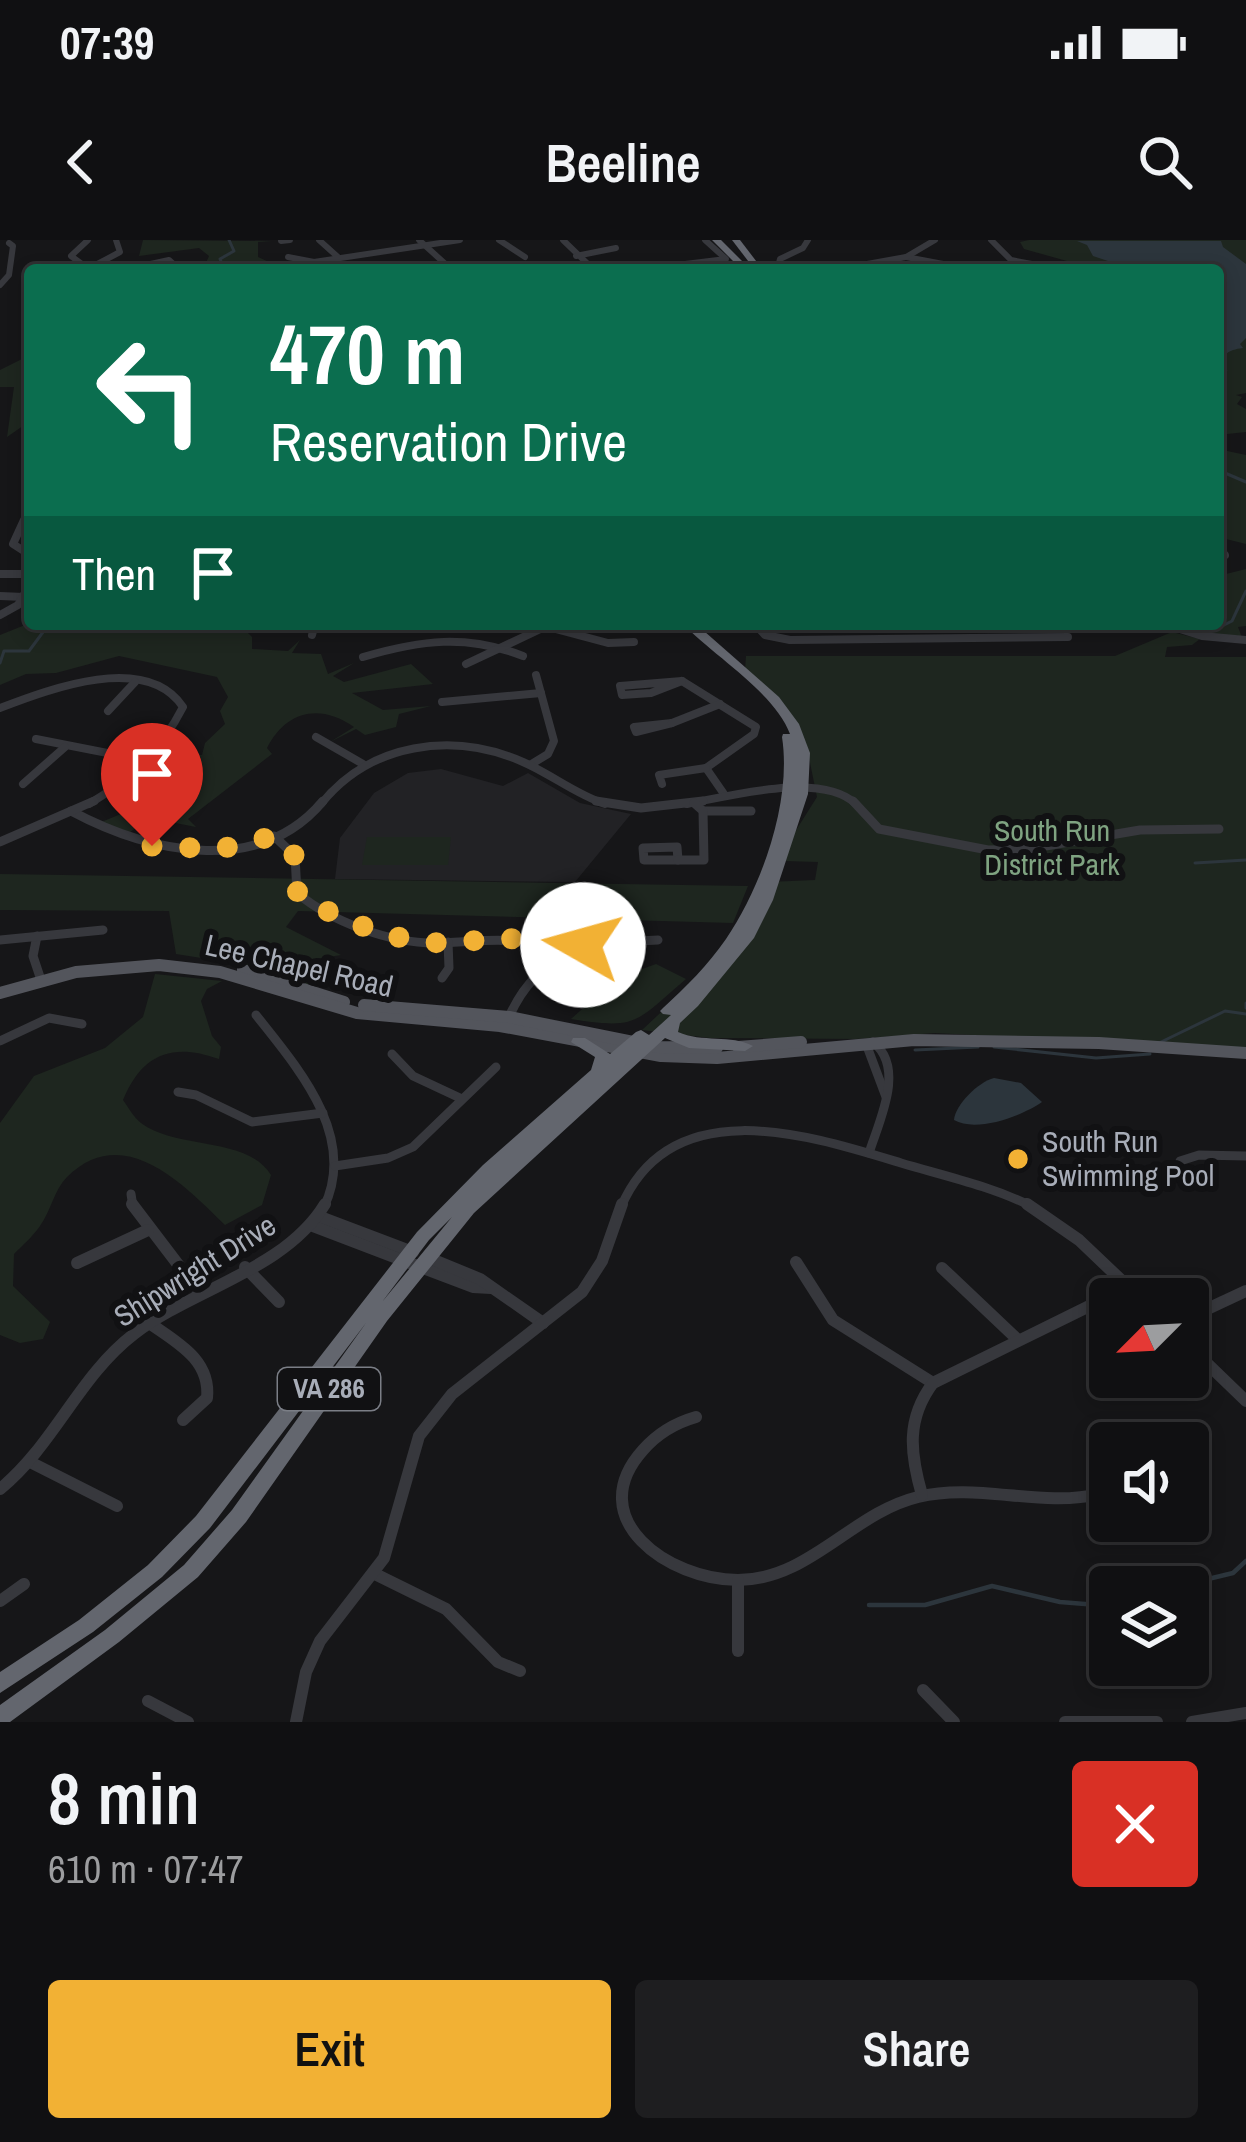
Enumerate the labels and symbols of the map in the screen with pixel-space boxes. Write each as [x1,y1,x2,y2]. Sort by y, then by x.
pin [101,723,203,846]
park label: South Run District Park [984,810,1120,884]
position arrow [520,882,646,1008]
street label: Lee Chapel Road [201,924,397,1006]
place label: South Run Swimming Pool [1042,1121,1214,1195]
marker: South Run Swimming Pool [1005,1146,1031,1172]
street label: Shipwright Drive [106,1205,283,1336]
north arrow [1089,1278,1209,1398]
road number: VA 286 [278,1368,380,1410]

